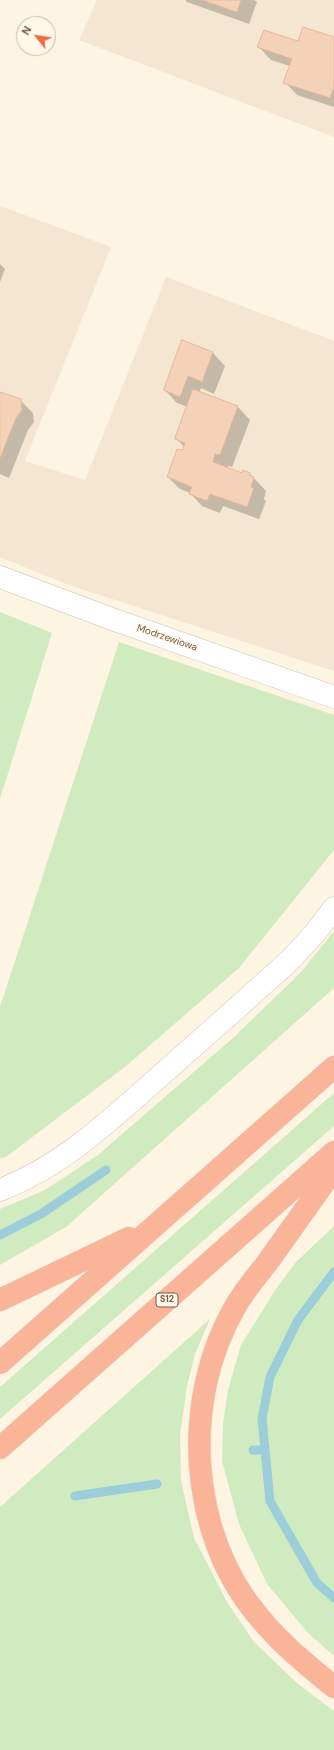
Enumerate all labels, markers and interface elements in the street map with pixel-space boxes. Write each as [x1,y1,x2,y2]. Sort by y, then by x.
north arrow [16,16,56,56]
text: N [18,24,35,37]
street label: Modrzewiowa [135,622,199,654]
road number: S12 [156,1293,178,1307]

